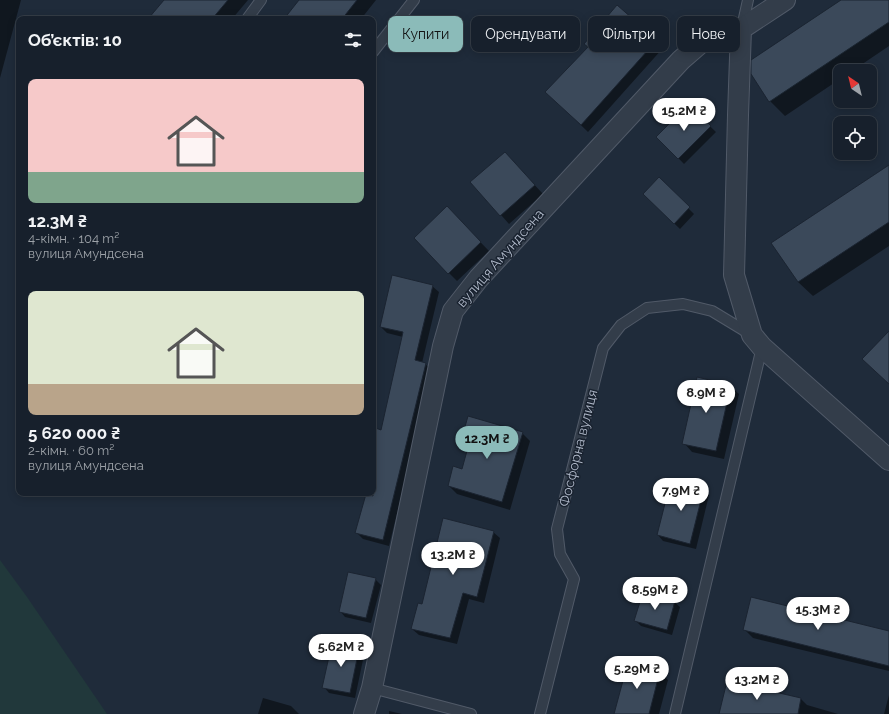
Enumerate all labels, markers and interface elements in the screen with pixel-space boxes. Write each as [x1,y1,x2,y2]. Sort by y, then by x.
chip: Купити [388,16,463,52]
chip: Орендувати [471,16,580,52]
chip: Фільтри [588,16,669,52]
chip: Нове [677,16,740,52]
icon: filters [342,29,364,51]
text: Об’єктів: 10 [28,30,122,50]
north arrow [833,64,877,108]
map controls [833,64,877,160]
pin: 15.2M ₴ [647,98,721,132]
text: 15.2M ₴ [661,103,707,118]
icon: home [160,105,232,177]
button: locate [833,116,877,160]
street label: вулиця Амундсена [453,206,547,310]
text: 12.3M ₴ [28,211,87,231]
text: 4-кімн. · 104 m² [28,231,119,246]
text: вулиця Амундсена [28,246,144,261]
icon: home [160,317,232,389]
pin: 8.9M ₴ [673,380,739,414]
text: 8.9M ₴ [686,385,726,400]
street label: Фосфорна вулиця [556,388,600,508]
text: 5 620 000 ₴ [28,423,120,443]
pin: 12.3M ₴ [450,426,524,460]
text: 12.3M ₴ [464,431,510,446]
text: 2-кімн. · 60 m² [28,443,114,458]
text: вулиця Амундсена [28,458,144,473]
pin: 7.9M ₴ [648,478,714,512]
text: 7.9M ₴ [662,483,700,498]
pin: 13.2M ₴ [416,542,490,576]
text: 13.2M ₴ [430,547,476,562]
pin: 8.59M ₴ [618,577,692,611]
text: 8.59M ₴ [632,582,678,597]
pin: 15.3M ₴ [781,597,855,631]
text: 15.3M ₴ [795,602,841,617]
pin: 5.62M ₴ [304,634,378,668]
text: 5.62M ₴ [318,639,364,654]
pin: 5.29M ₴ [600,656,674,690]
text: 5.29M ₴ [614,661,660,676]
pin: 13.2M ₴ [720,667,794,701]
text: 13.2M ₴ [734,672,780,687]

